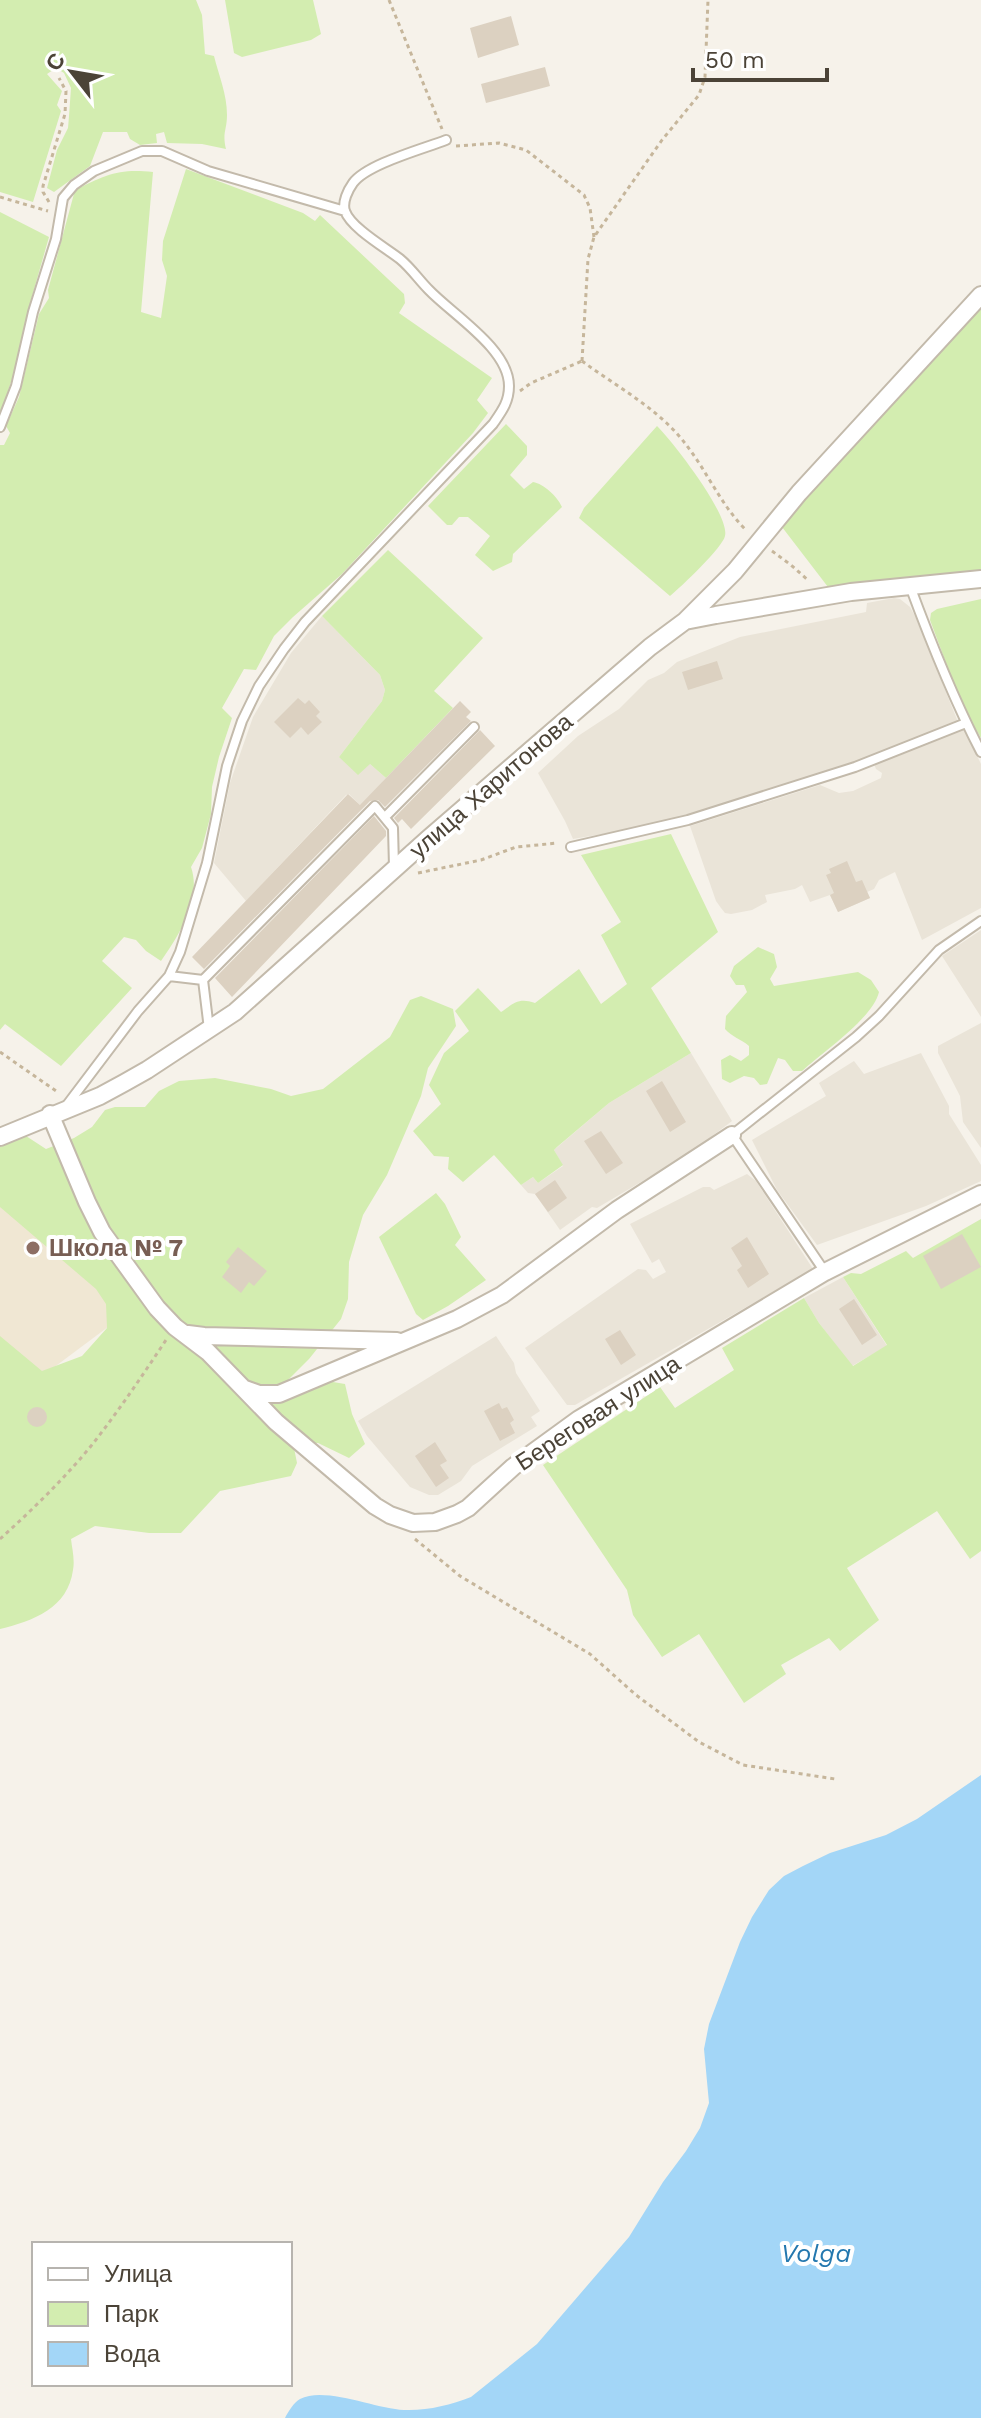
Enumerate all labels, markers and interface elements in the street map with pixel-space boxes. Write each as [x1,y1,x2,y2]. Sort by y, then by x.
north arrow [32,32,112,112]
scale bar [693,32,827,82]
text: 50 m [705,46,765,74]
text: С [40,49,70,75]
street label: улица Харитонова [404,707,579,864]
place label: Школа № 7 [49,1234,183,1262]
marker: Школа № 7 [24,1239,42,1257]
street label: Береговая улица [511,1349,686,1477]
water label: Volga [781,2238,851,2268]
legend [32,2242,292,2386]
text: Улица [104,2260,173,2288]
text: Парк [104,2300,159,2328]
text: Вода [104,2340,161,2368]

